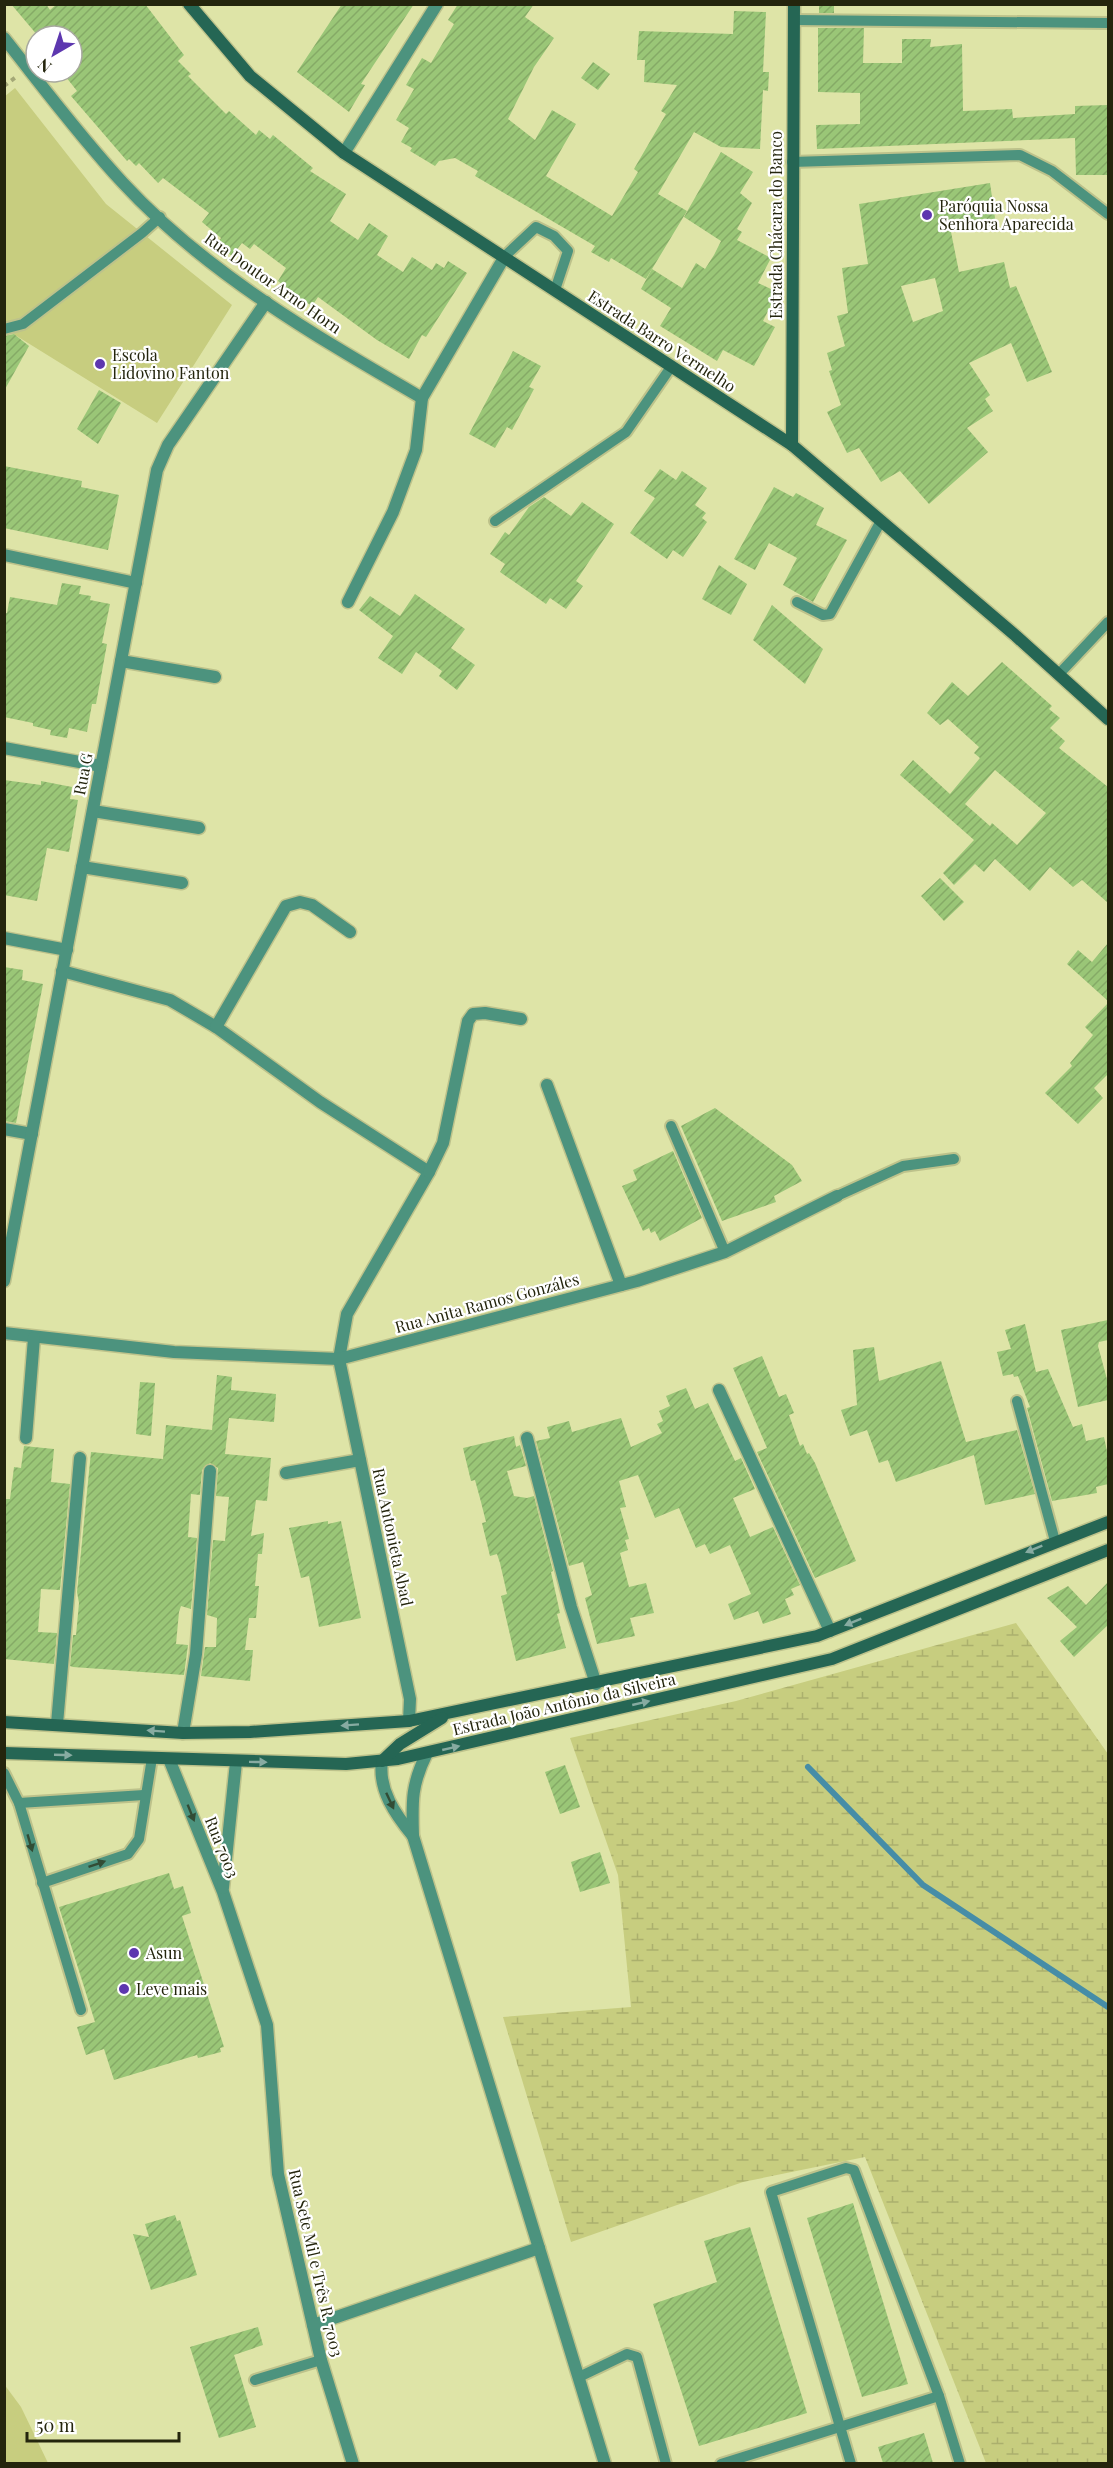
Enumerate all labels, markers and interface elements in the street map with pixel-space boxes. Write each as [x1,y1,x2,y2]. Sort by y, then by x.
north arrow [24,24,84,84]
text: N [33,54,55,78]
street label: Estrada Chácara do Banco [765,131,786,319]
place label: Paróquia Nossa Senhora Aparecida [939,195,1074,234]
marker: Paróquia Nossa Senhora Aparecida [920,208,934,222]
street label: Rua Doutor Arno Horn [201,227,346,338]
street label: Estrada Barro Vermelho [584,285,740,396]
place label: Escola Lidovino Fanton [112,344,230,383]
marker: Escola Lidovino Fanton [93,357,107,371]
street label: Rua G [68,751,97,797]
street label: Rua Anita Ramos Gonzáles [392,1268,581,1337]
street label: Rua Antonieta Abad [369,1466,418,1608]
one-way arrow [1025,1545,1043,1554]
one-way arrow [844,1617,862,1627]
street label: Estrada João Antônio da Silveira [450,1668,677,1739]
one-way arrow [632,1698,651,1708]
one-way arrow [341,1720,360,1730]
one-way arrow [146,1726,165,1736]
one-way arrow [442,1742,461,1752]
one-way arrow [53,1751,72,1760]
one-way arrow [248,1757,267,1767]
one-way arrow [385,1793,394,1810]
one-way arrow [186,1805,196,1823]
street label: Rua 7003 [201,1813,244,1881]
one-way arrow [26,1834,36,1852]
one-way arrow [88,1859,106,1869]
place label: Asun [145,1942,183,1963]
marker: Asun [127,1946,141,1960]
place label: Leve mais [136,1978,207,1999]
marker: Leve mais [117,1982,131,1996]
street label: Rua Sete Mil e Três R. 7003 [285,2167,348,2359]
scale bar [27,2405,178,2443]
text: 50 m [36,2413,75,2437]

